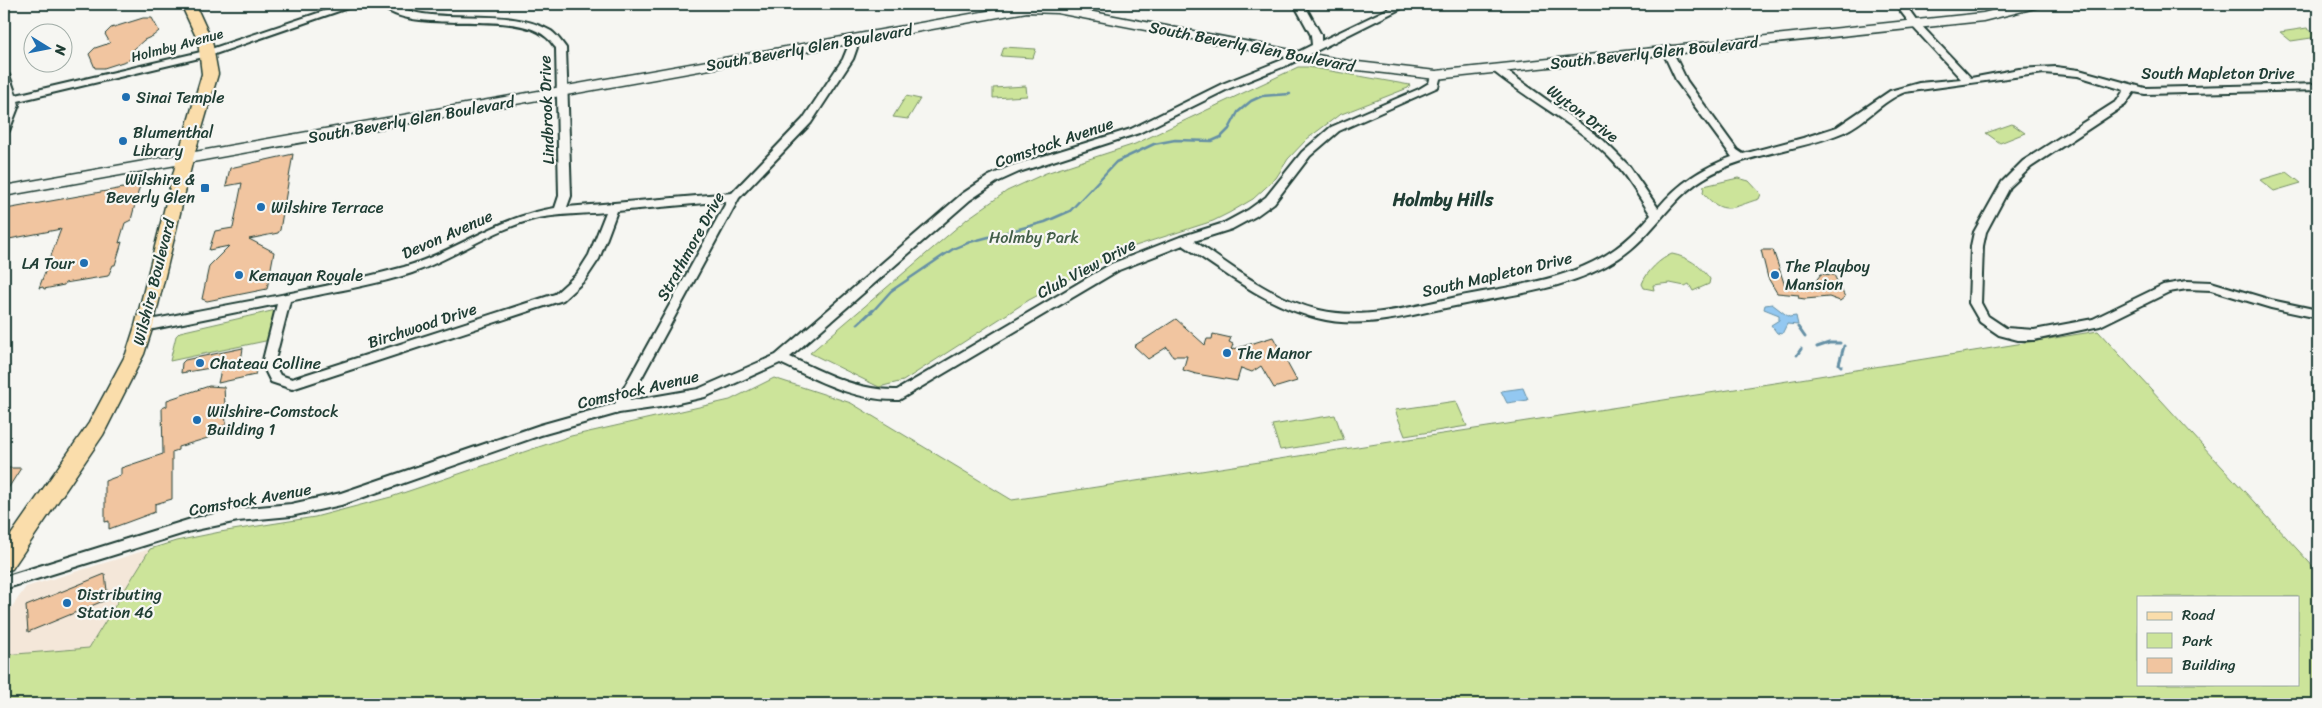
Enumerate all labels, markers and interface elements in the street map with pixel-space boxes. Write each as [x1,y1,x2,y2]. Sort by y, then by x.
street label: South Beverly Glen Boulevard [1146,12,1359,81]
street label: South Beverly Glen Boulevard [704,15,916,80]
street label: Holmby Avenue [128,21,226,70]
north arrow [22,22,72,72]
street label: South Beverly Glen Boulevard [1549,27,1761,78]
text: N [47,42,74,57]
street label: Lindbrook Drive [530,55,563,165]
street label: South Mapleton Drive [2141,59,2295,88]
street label: Wyton Drive [1540,76,1625,151]
place label: Sinai Temple [136,83,225,112]
street label: South Beverly Glen Boulevard [306,87,518,152]
marker: Sinai Temple [120,91,132,103]
street label: Comstock Avenue [991,109,1118,176]
place label: Blumenthal Library [133,118,214,165]
marker: Blumenthal Library [117,135,129,147]
place label: Wilshire & Beverly Glen [106,165,195,212]
marker: Wilshire & Beverly Glen [199,182,211,194]
district label: Holmby Hills [1392,184,1494,216]
street label: Strathmore Drive [648,186,733,306]
place label: Wilshire Terrace [271,193,384,222]
marker: Wilshire Terrace [255,201,267,213]
street label: Devon Avenue [397,201,498,267]
street label: Wilshire Boulevard [124,214,184,348]
park label: Holmby Park [989,223,1079,252]
street label: Club View Drive [1031,230,1141,307]
street label: South Mapleton Drive [1419,243,1575,306]
place label: LA Tour [22,249,75,278]
place label: The Playboy Mansion [1785,252,1871,299]
marker: LA Tour [78,257,90,269]
place label: Kemayan Royale [249,261,363,290]
marker: Kemayan Royale [233,269,245,281]
marker: The Playboy Mansion [1769,269,1781,281]
street label: Birchwood Drive [364,294,481,357]
place label: The Manor [1237,339,1313,368]
marker: The Manor [1221,347,1233,359]
place label: Chateau Colline [210,349,321,378]
marker: Chateau Colline [194,357,206,369]
street label: Comstock Avenue [574,361,702,418]
place label: Wilshire-Comstock Building 1 [207,397,339,444]
marker: Wilshire-Comstock Building 1 [191,414,203,426]
street label: Comstock Avenue [186,474,314,525]
place label: Distributing Station 46 [77,580,162,627]
legend [2137,596,2300,686]
marker: Distributing Station 46 [61,597,73,609]
text: Road [2182,602,2215,628]
text: Park [2182,628,2213,654]
text: Building [2182,652,2236,678]

